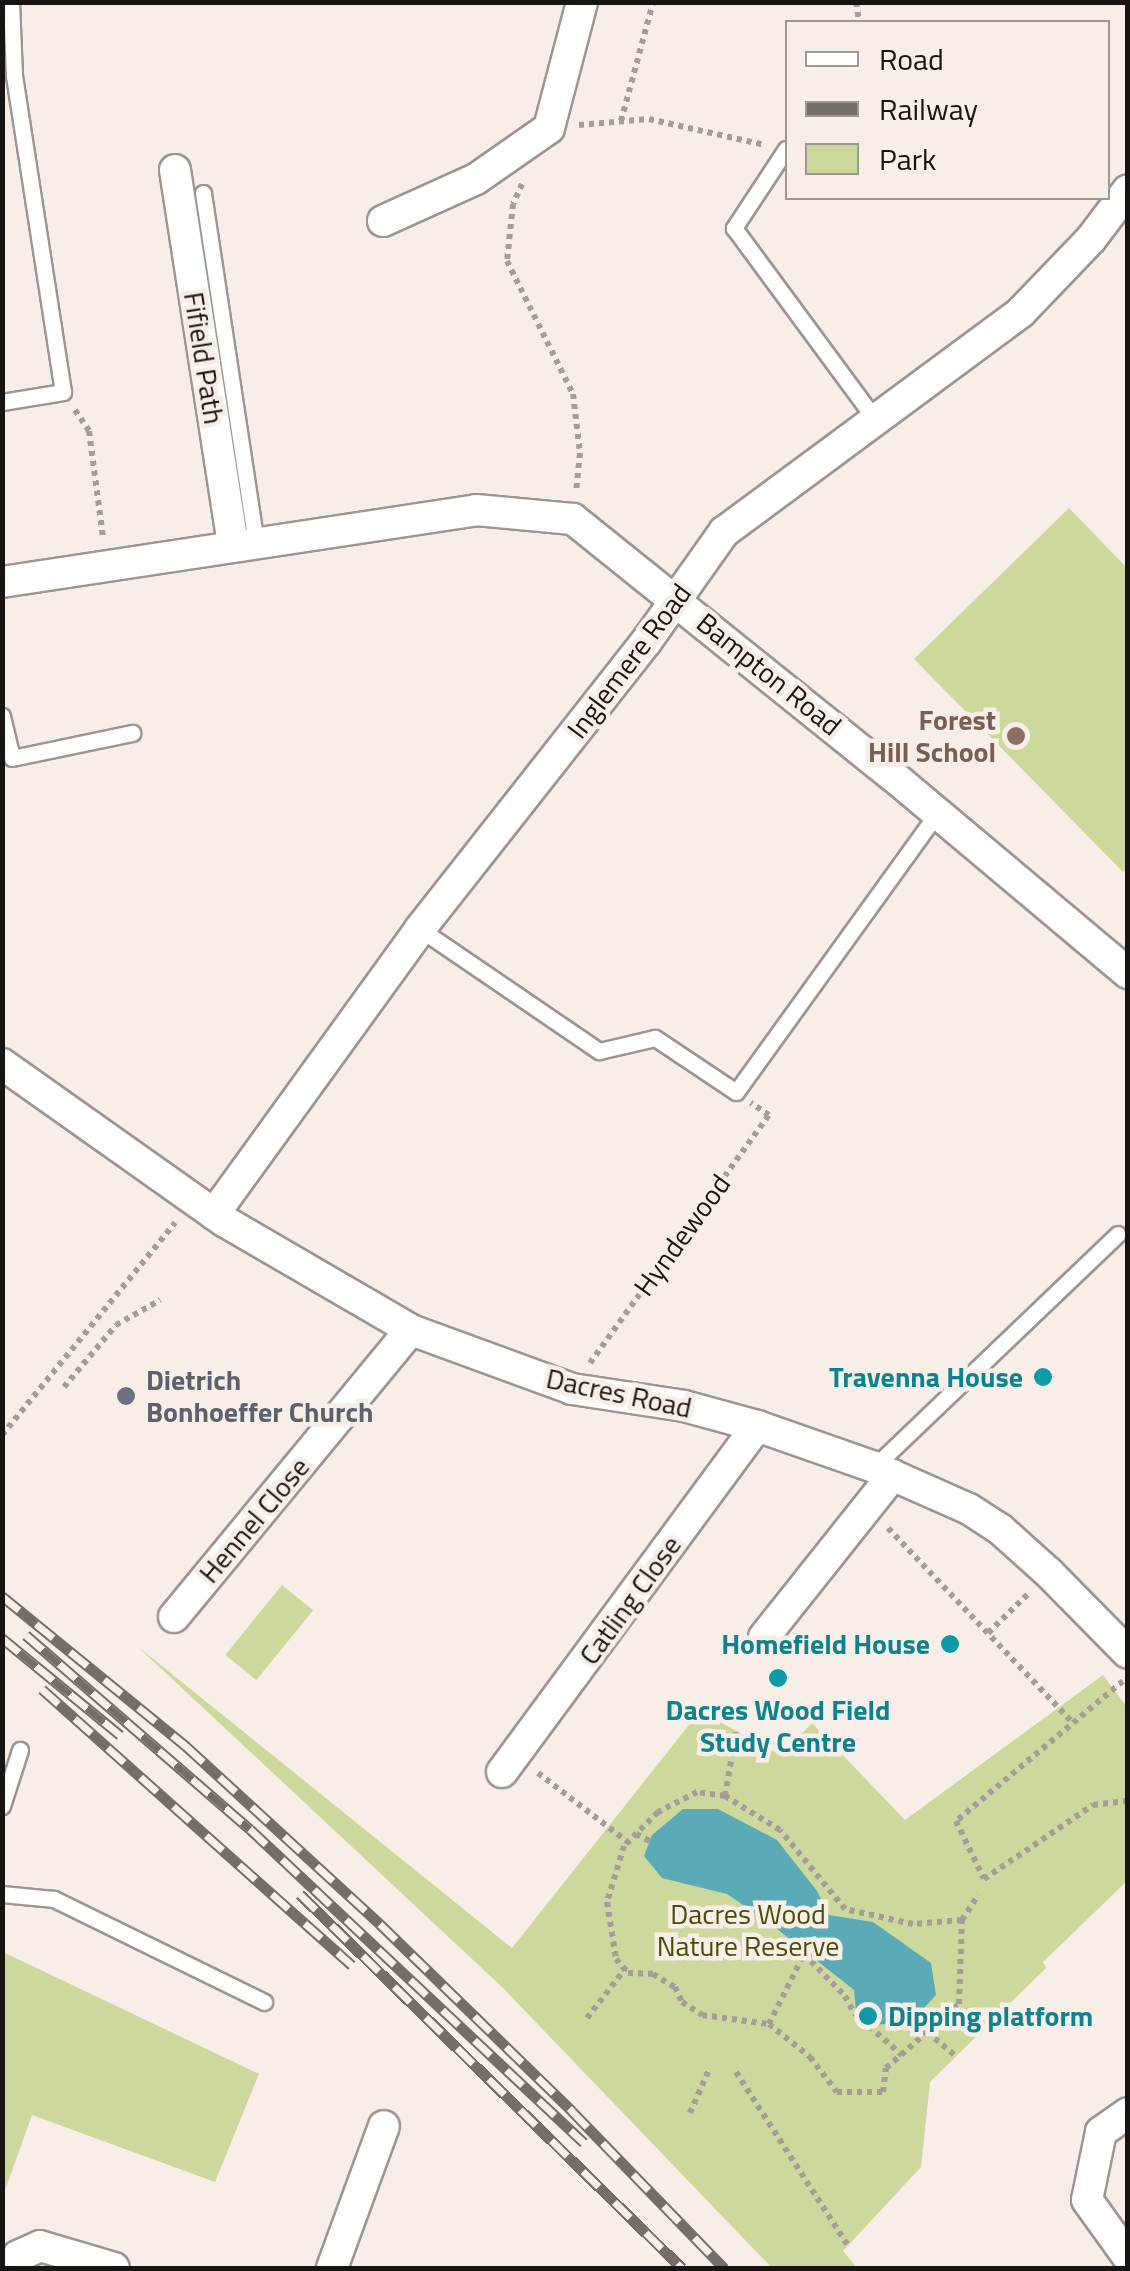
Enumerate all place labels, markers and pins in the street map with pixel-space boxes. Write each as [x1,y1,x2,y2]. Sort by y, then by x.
place label: Forest Hill School [868,703,996,769]
marker: Forest Hill School [1005,725,1027,747]
place label: Travenna House [829,1360,1023,1394]
place label: Dietrich Bonhoeffer Church [146,1363,373,1429]
marker: Travenna House [1032,1366,1054,1388]
marker: Dietrich Bonhoeffer Church [115,1385,137,1407]
place label: Homefield House [721,1627,930,1661]
marker: Homefield House [939,1633,961,1655]
marker: Dacres Wood Field Study Centre [767,1667,789,1689]
place label: Dacres Wood Field Study Centre [666,1693,890,1759]
place label: Dipping platform [888,1999,1093,2033]
marker: Dipping platform [857,2005,879,2027]

